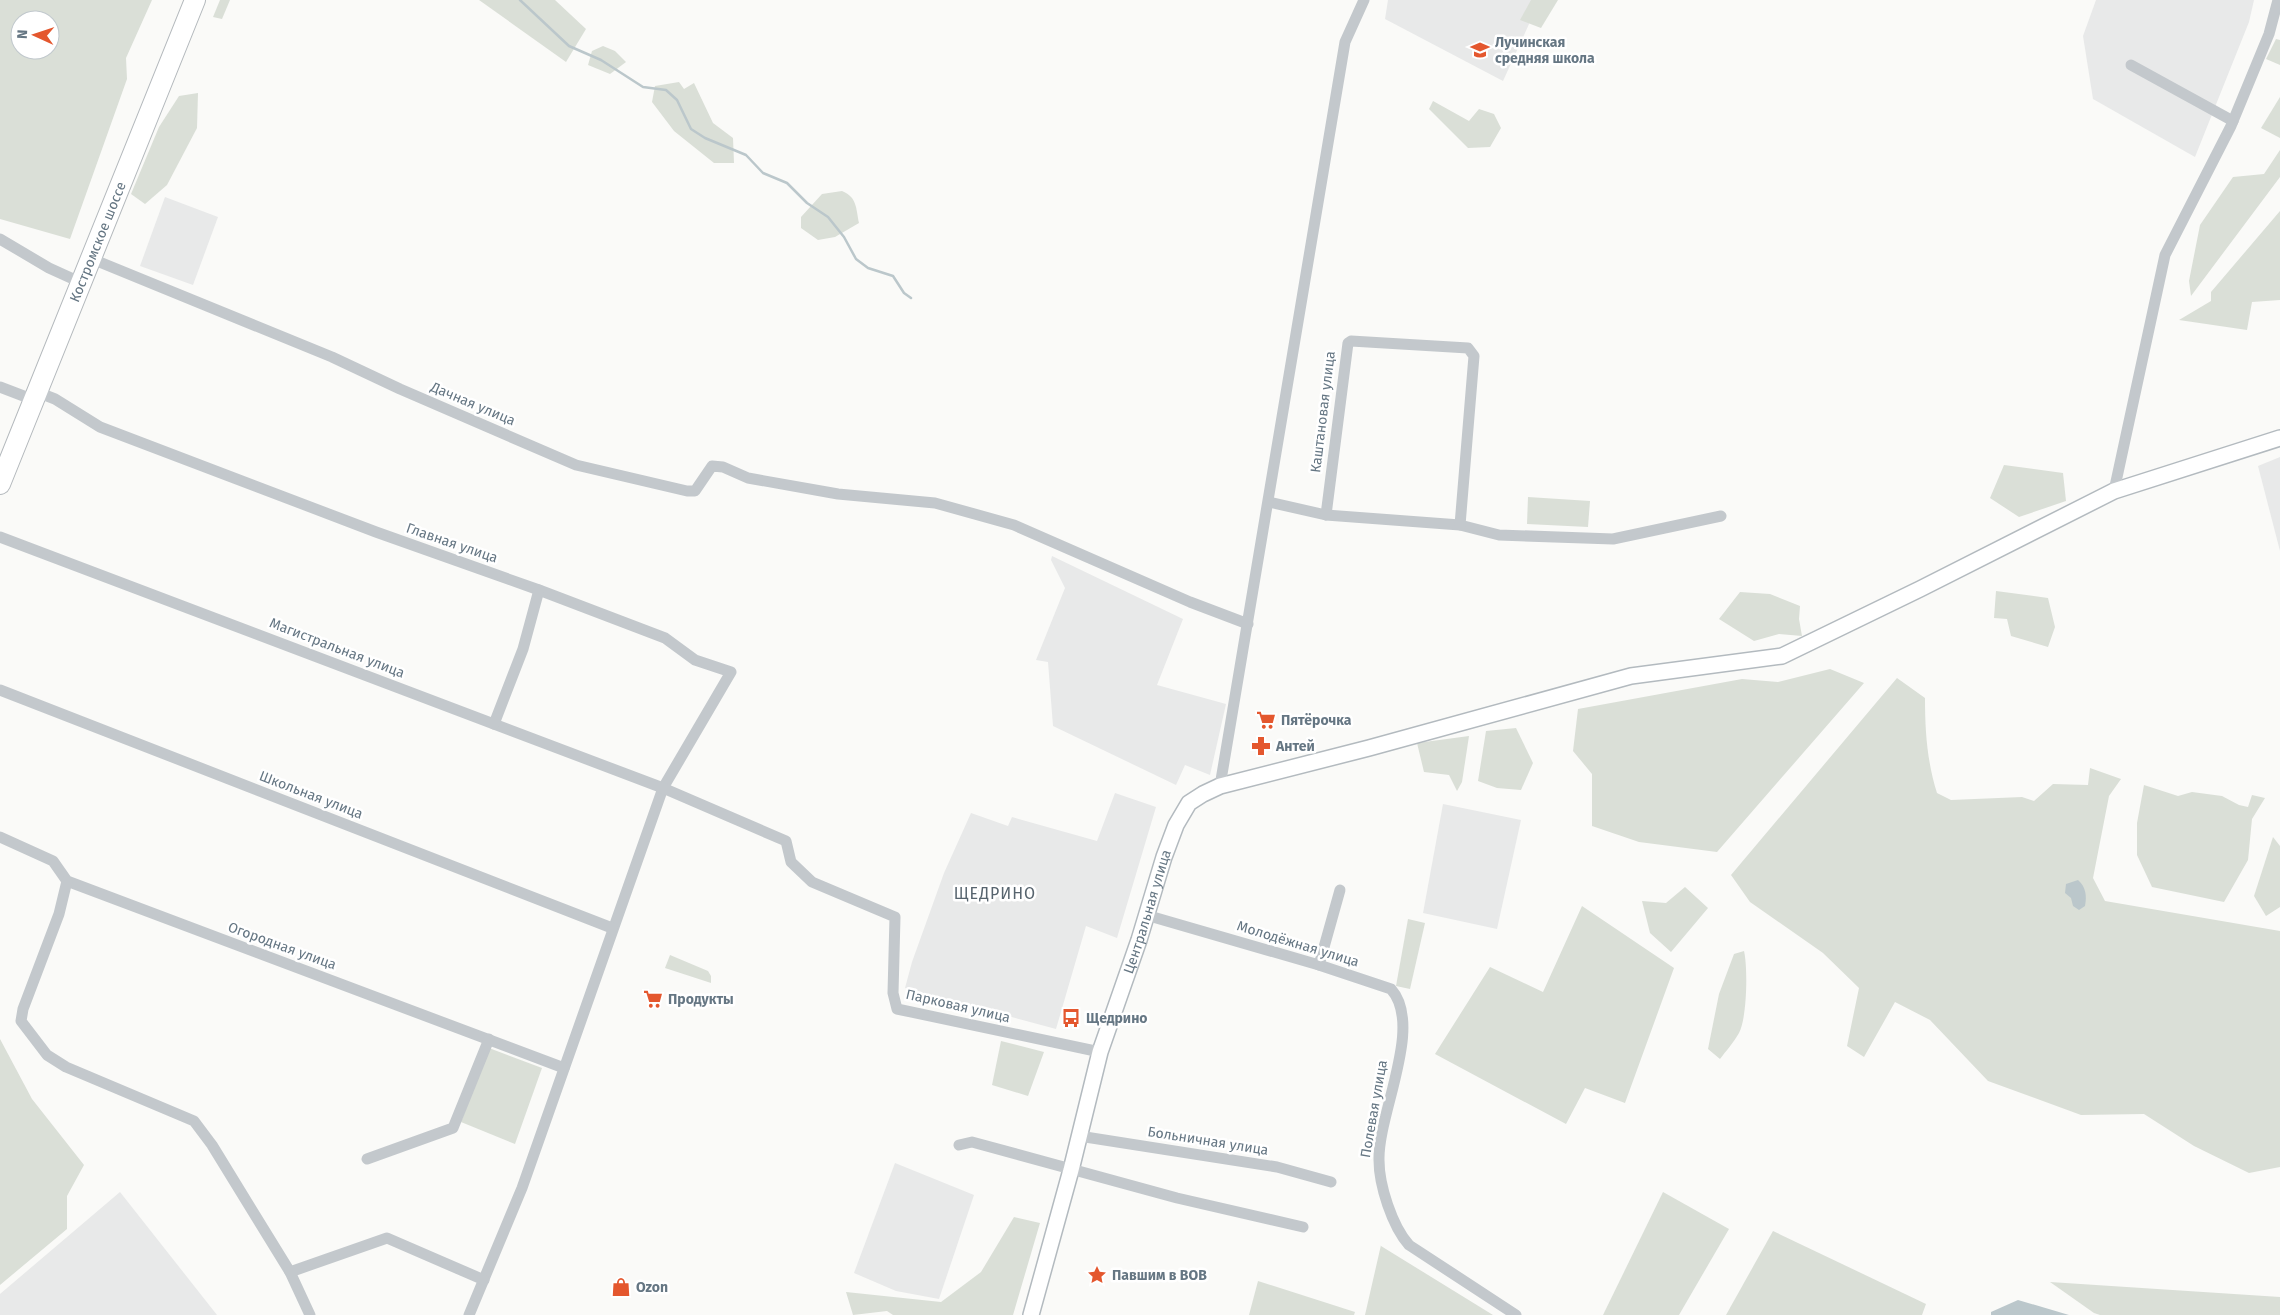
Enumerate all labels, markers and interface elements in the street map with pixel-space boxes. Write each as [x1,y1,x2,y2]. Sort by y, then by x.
north arrow [10,10,60,60]
text: N [14,29,31,39]
place label: Лучинская средняя школа [1495,34,1595,67]
school or university icon: Лучинская средняя школа [1469,39,1491,61]
street label: Костромское шоссе [66,179,129,305]
street label: Каштановая улица [1307,350,1339,474]
street label: Дачная улица [427,378,518,429]
street label: Главная улица [404,519,500,567]
street label: Магистральная улица [267,614,407,682]
supermarket icon: Пятёрочка [1255,709,1277,731]
place label: Пятёрочка [1281,712,1352,729]
pharmacy icon: Антей [1250,735,1272,757]
place label: Антей [1275,738,1315,755]
street label: Школьная улица [257,767,365,823]
street label: Центральная улица [1119,847,1175,976]
district label: ЩЕДРИНО [954,884,1036,903]
street label: Молодёжная улица [1235,917,1361,971]
street label: Огородная улица [226,919,338,973]
street label: Парковая улица [904,986,1012,1026]
supermarket icon: Продукты [642,988,664,1010]
place label: Продукты [668,991,734,1008]
bus stop icon: Щедрино [1060,1007,1082,1029]
place label: Щедрино [1086,1010,1148,1027]
street label: Полевая улица [1357,1059,1391,1159]
street label: Больничная улица [1146,1123,1270,1159]
place icon: Павшим в ВОВ [1086,1264,1108,1286]
place label: Павшим в ВОВ [1112,1267,1207,1284]
shop icon: Ozon [610,1276,632,1298]
place label: Ozon [636,1279,668,1296]

